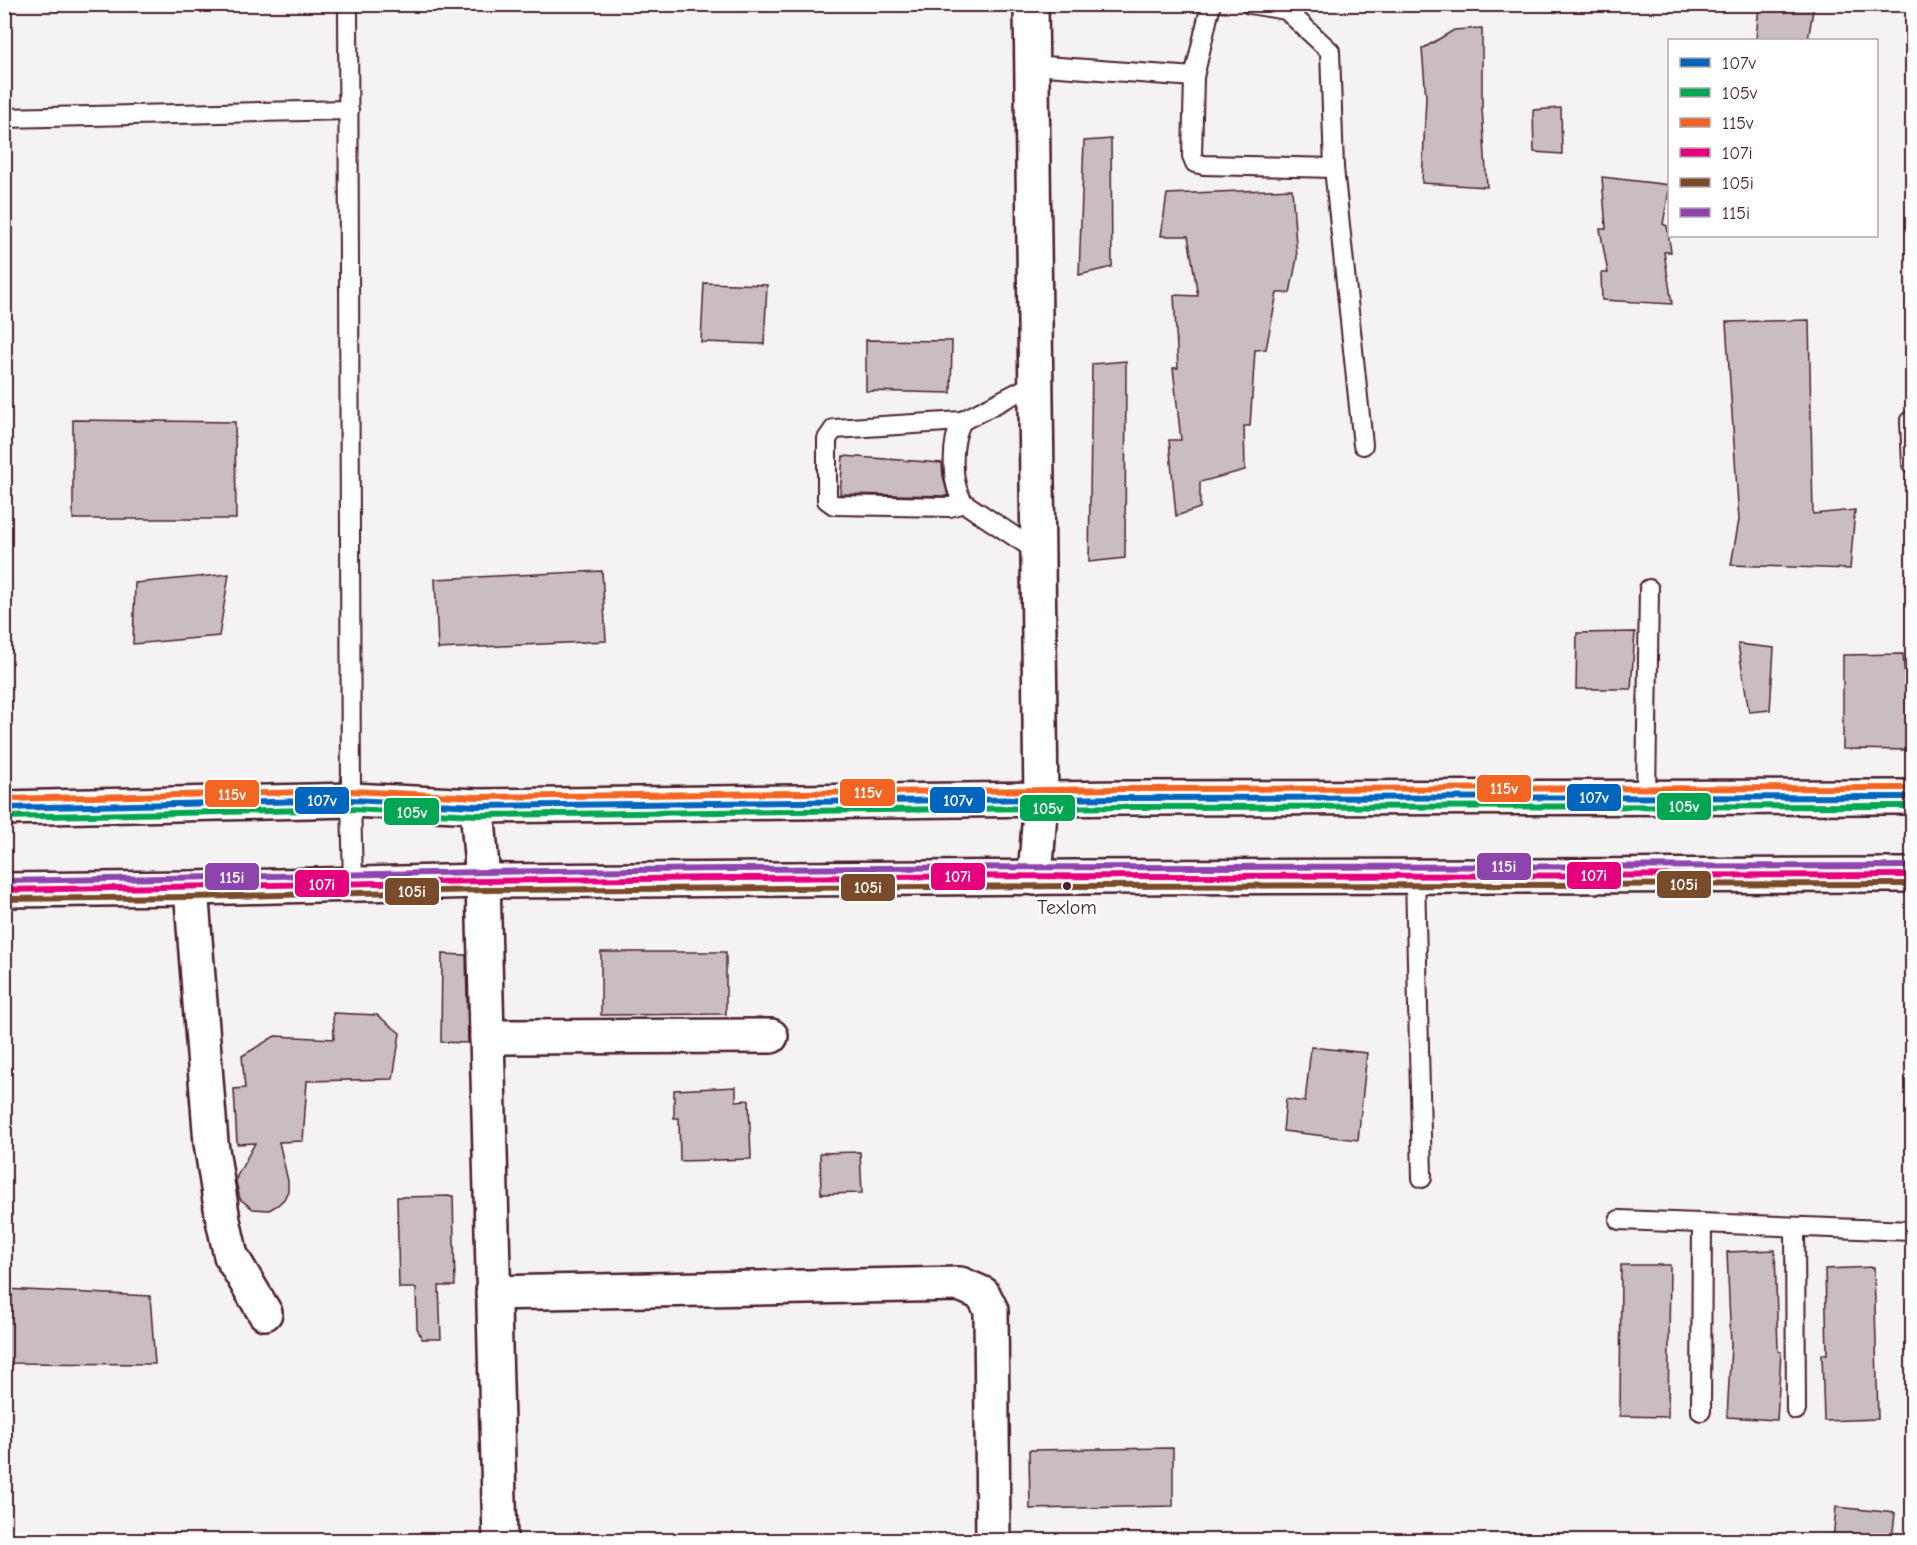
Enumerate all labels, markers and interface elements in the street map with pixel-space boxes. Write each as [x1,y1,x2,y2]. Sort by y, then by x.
legend [1668,39,1878,237]
text: 107v [1722,53,1757,74]
text: 105v [1722,83,1758,104]
text: 115v [1722,113,1754,134]
text: 107i [1722,143,1753,164]
text: 105i [1722,173,1754,194]
text: 115i [1722,203,1750,224]
line badge: 115v [1476,774,1532,803]
line badge: 115v [839,778,896,807]
line badge: 115v [204,779,260,808]
text: 115v [1490,780,1518,798]
line badge: 107v [1566,783,1622,812]
text: 115v [854,784,882,802]
text: 115v [218,786,246,804]
line badge: 107v [294,786,350,815]
line badge: 107v [929,786,986,814]
text: 107v [1579,789,1609,807]
text: 107v [307,792,337,810]
text: 107v [943,792,973,810]
line badge: 105v [1656,792,1712,821]
line badge: 105v [1019,794,1076,822]
line badge: 105v [383,797,440,826]
text: 105v [1669,798,1700,816]
text: 105v [1033,800,1064,818]
text: 105v [397,804,428,822]
line badge: 115i [1476,852,1532,881]
text: 115i [1492,858,1516,876]
line badge: 107i [1566,861,1622,890]
line badge: 115i [204,862,260,891]
line badge: 107i [930,862,986,891]
text: 107i [1581,867,1607,885]
text: 107i [945,868,971,886]
text: 115i [220,869,244,887]
line badge: 107i [294,869,350,898]
line badge: 105i [1656,870,1712,899]
line badge: 105i [840,873,896,902]
text: 107i [309,876,335,894]
text: 105i [1670,876,1698,894]
line badge: 105i [384,877,440,906]
text: 105i [854,879,882,897]
marker: Texlom [1061,880,1073,892]
text: 105i [398,883,426,901]
place label: Texlom [1037,896,1097,919]

